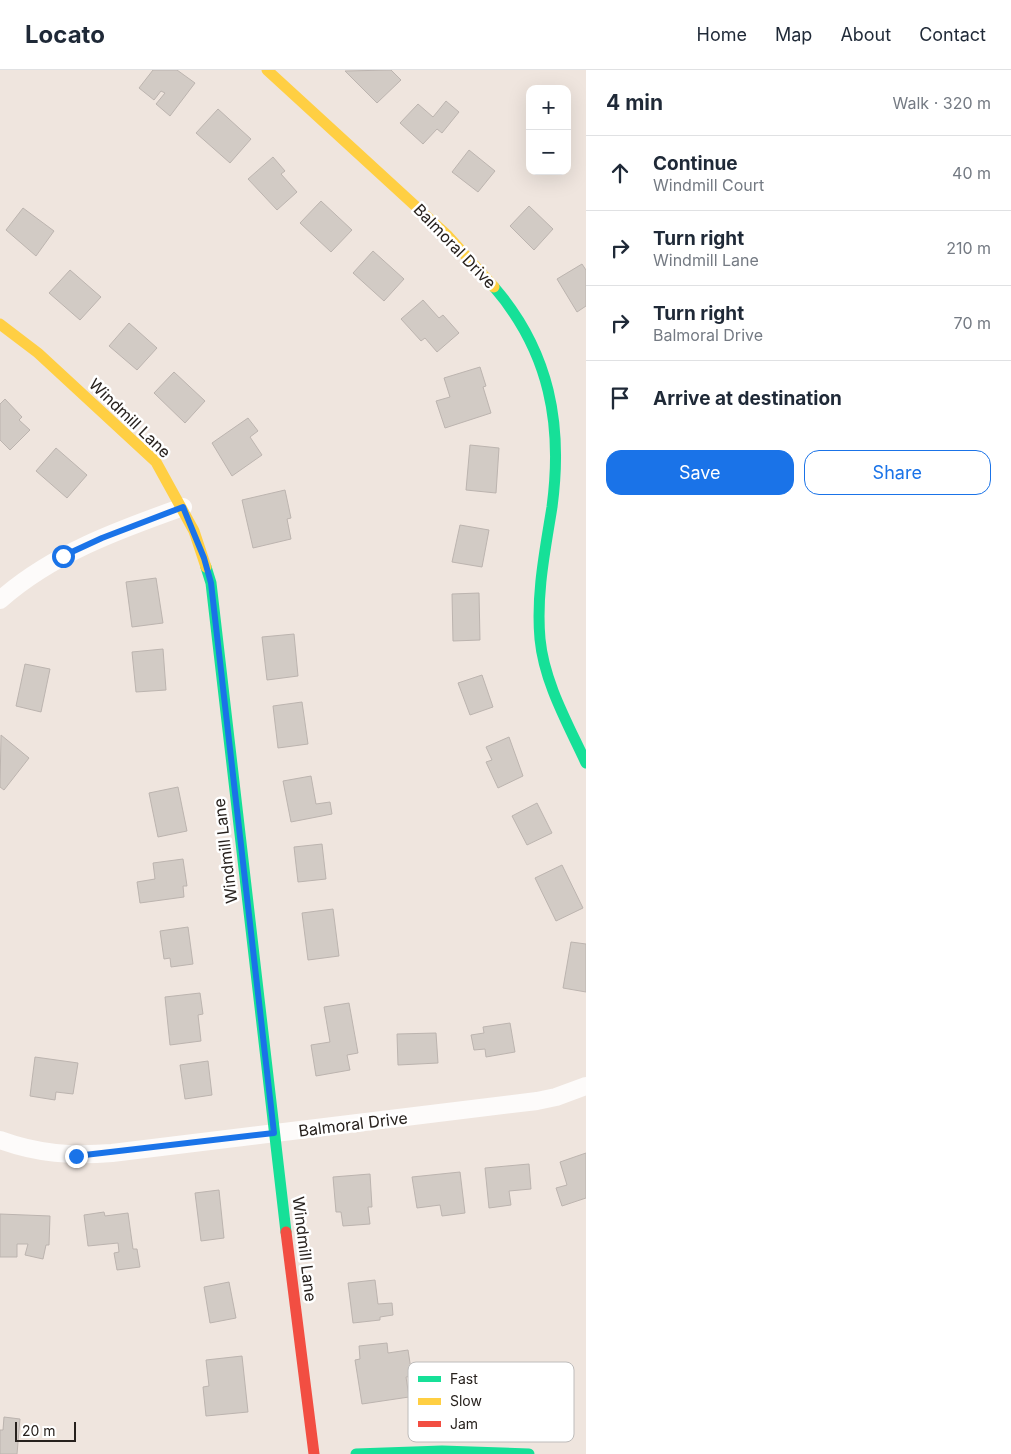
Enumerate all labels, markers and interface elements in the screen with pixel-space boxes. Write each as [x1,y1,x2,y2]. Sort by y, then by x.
text: Locato [25,20,105,49]
text: Home [697,24,747,45]
text: Map [775,24,812,45]
text: About [840,24,891,45]
text: Contact [919,24,986,45]
map controls [526,85,571,175]
button: + [526,85,571,130]
text: 4 min [606,90,663,115]
text: Walk · 320 m [893,93,991,113]
button: − [526,130,571,175]
text: Continue [653,152,738,175]
icon: ahead [606,159,634,187]
text: 40 m [952,163,991,183]
text: Windmill Court [653,175,764,195]
street label: Balmoral Drive [410,199,500,293]
text: Turn right [653,227,744,250]
icon: right [606,234,634,262]
text: 210 m [946,238,991,258]
text: Windmill Lane [653,250,759,270]
text: Turn right [653,302,744,325]
icon: right [606,309,634,337]
text: 70 m [954,313,991,333]
text: Balmoral Drive [653,325,763,345]
street label: Windmill Lane [85,374,175,462]
icon: arrive [606,384,634,412]
text: Arrive at destination [653,387,842,410]
button: Save [606,450,794,495]
button: Share [804,450,991,495]
route start [52,545,75,568]
street label: Windmill Lane [209,797,241,905]
street label: Balmoral Drive [297,1107,409,1141]
route end [65,1145,88,1168]
street label: Windmill Lane [289,1195,321,1303]
legend [408,1362,574,1442]
text: Fast [450,1370,478,1387]
text: Slow [450,1392,482,1409]
text: Jam [450,1415,478,1432]
scale bar [15,1419,76,1442]
text: 20 m [22,1422,56,1439]

